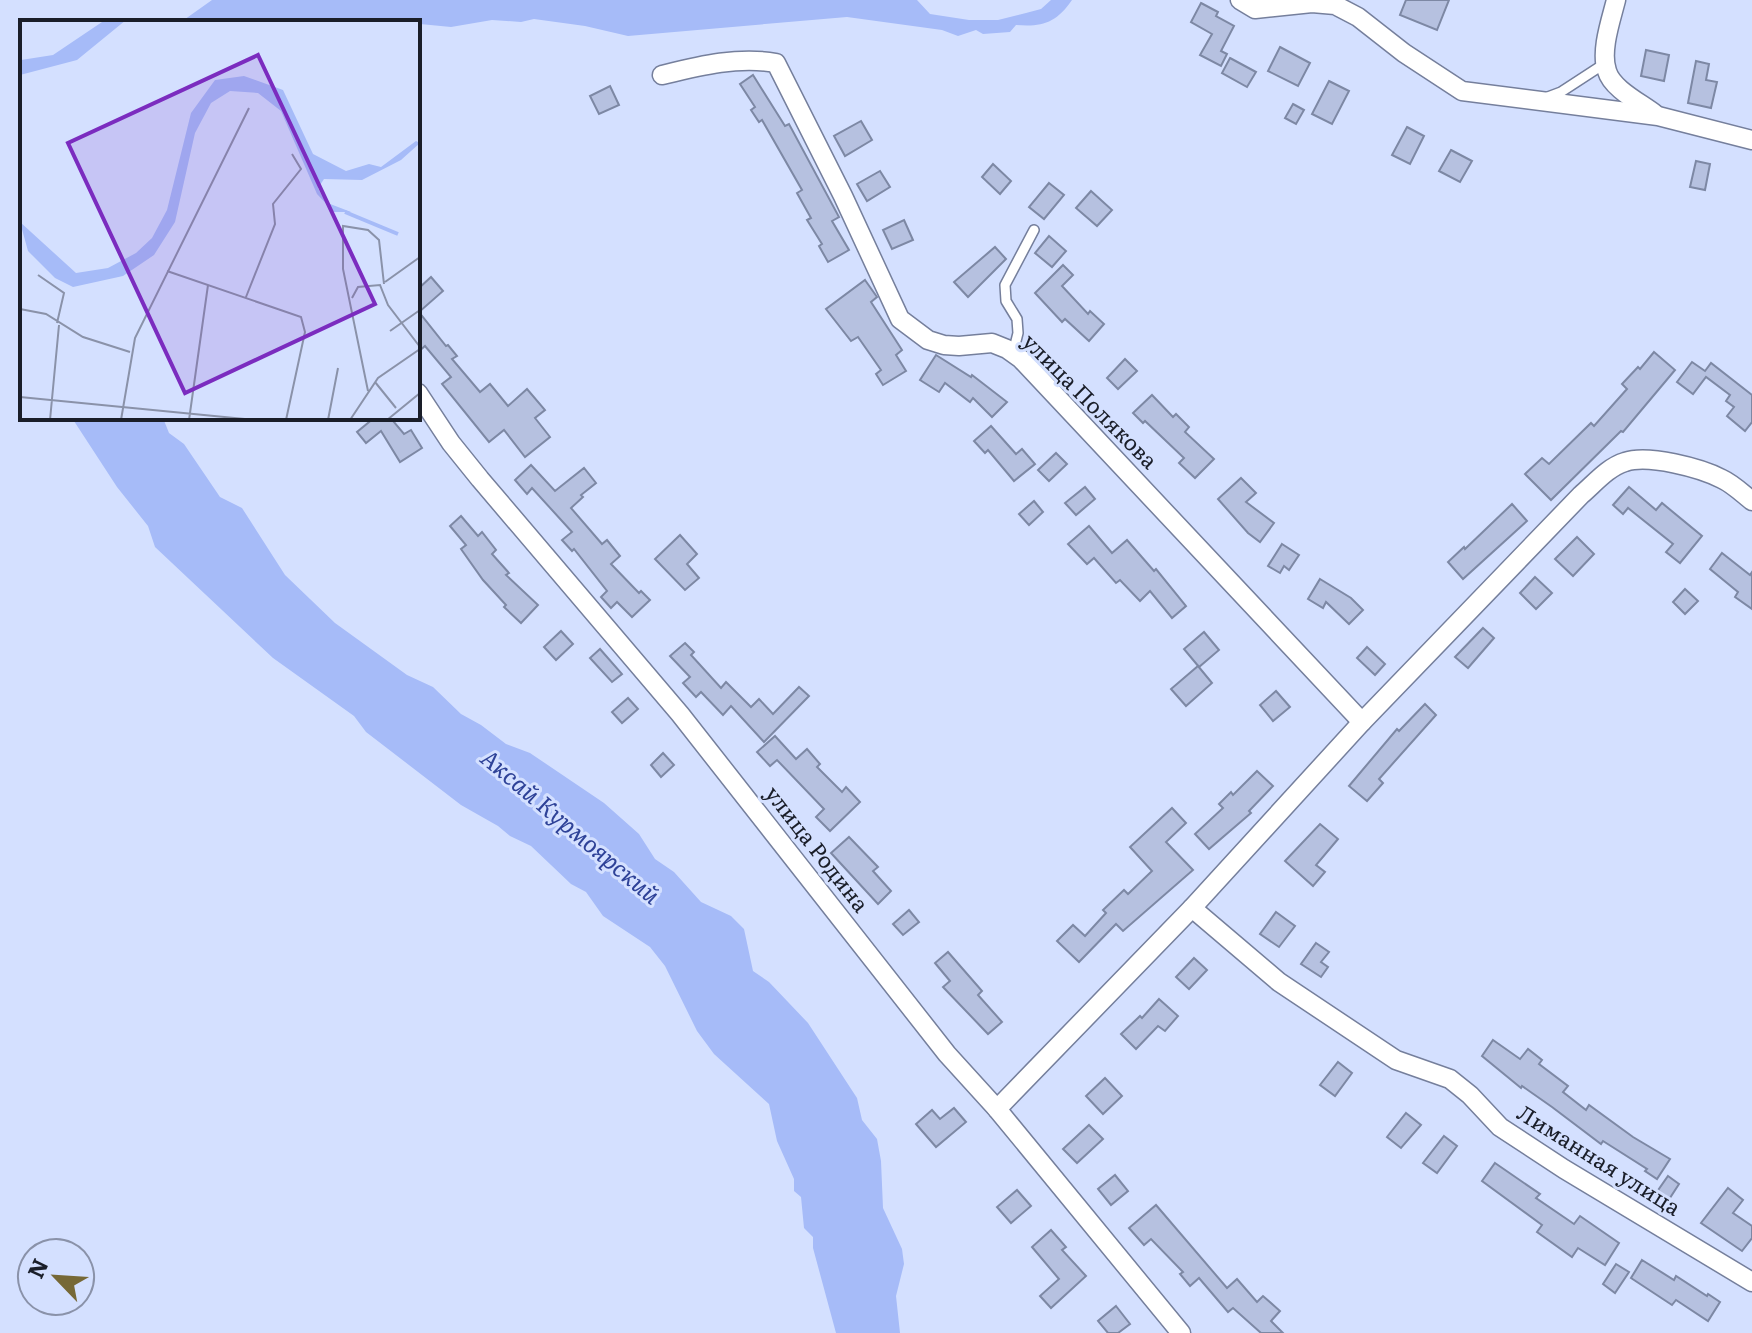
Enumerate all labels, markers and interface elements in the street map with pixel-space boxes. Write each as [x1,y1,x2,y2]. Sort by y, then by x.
inset map [20,20,420,420]
street label: улица Полякова [1016,325,1166,475]
water label: Аксай Курмоярский [474,739,670,911]
street label: улица Родина [758,778,878,918]
street label: Лиманная улица [1512,1095,1688,1222]
north arrow [16,1237,96,1317]
text: N [18,1253,55,1283]

